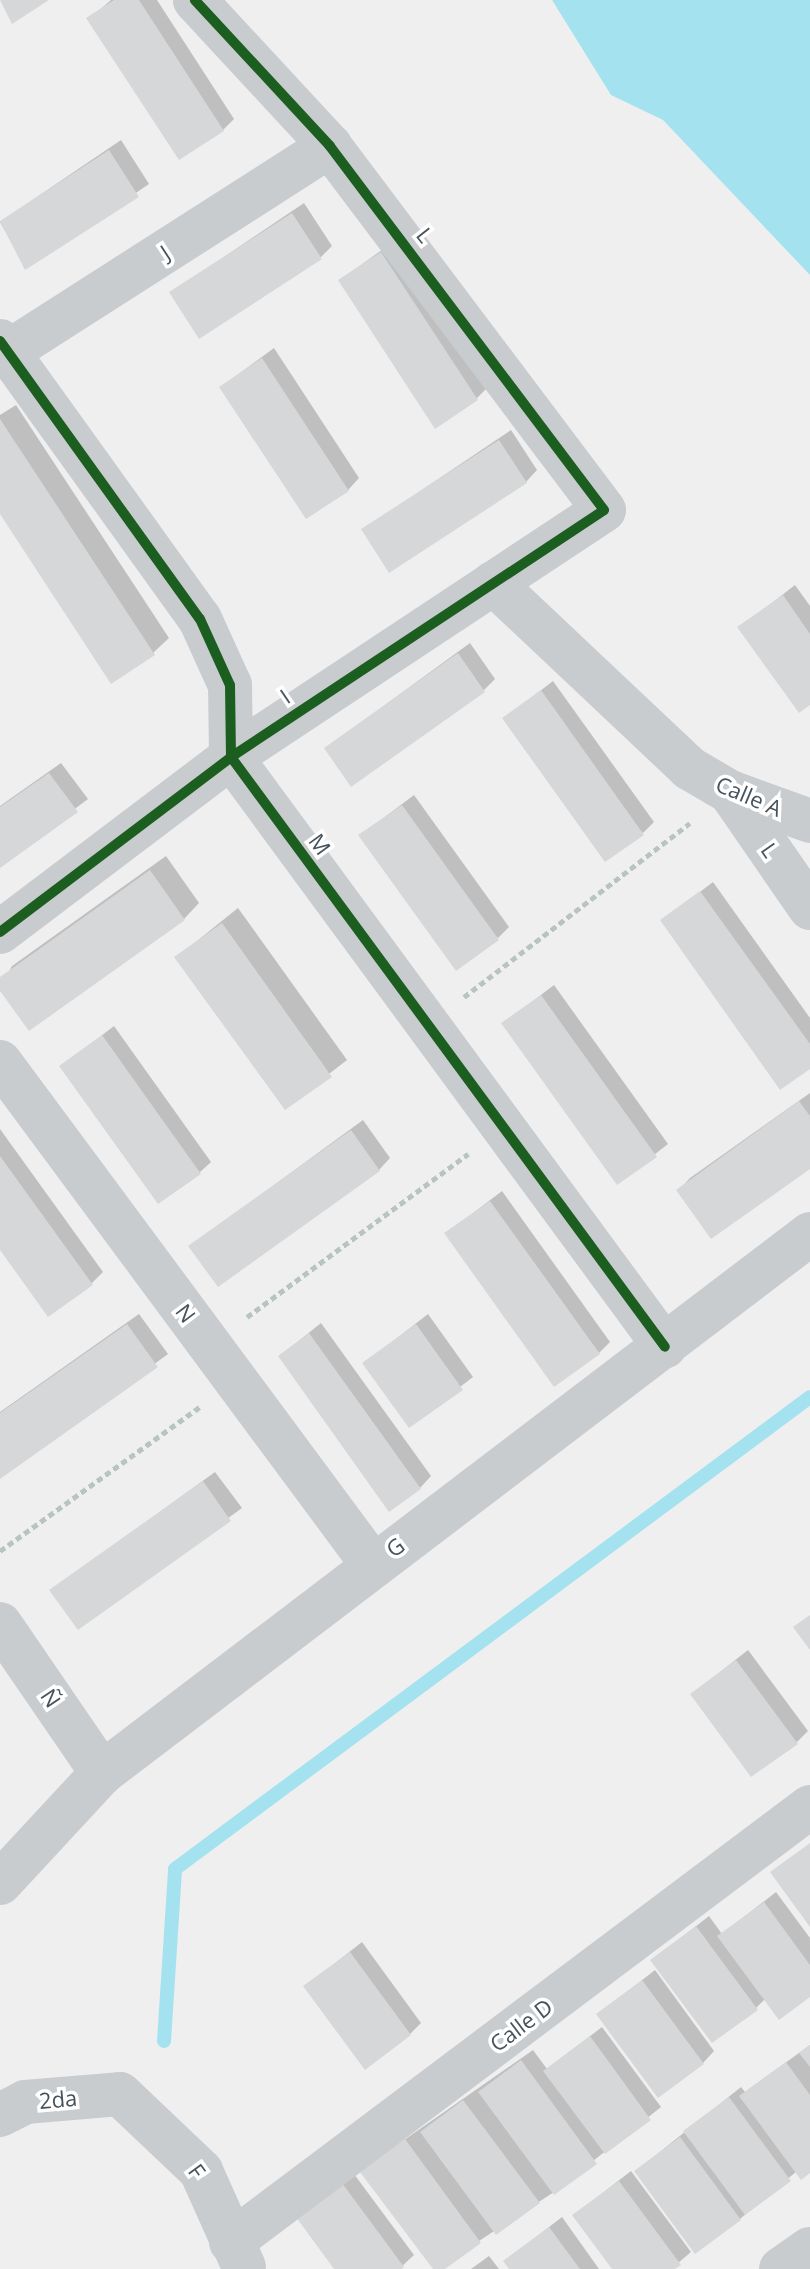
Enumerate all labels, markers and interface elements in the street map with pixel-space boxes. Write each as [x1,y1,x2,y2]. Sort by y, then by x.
street label: L [411,222,439,248]
street label: J [155,239,175,265]
street label: I [275,683,295,709]
street label: Calle A [712,770,786,822]
street label: M [304,828,336,860]
street label: L [756,838,784,862]
street label: N [170,1298,202,1328]
street label: G [381,1532,409,1562]
street label: Ñ [35,1684,67,1712]
street label: Calle D [485,1993,557,2057]
street label: 2da [38,2084,78,2114]
street label: F [183,2159,211,2183]

